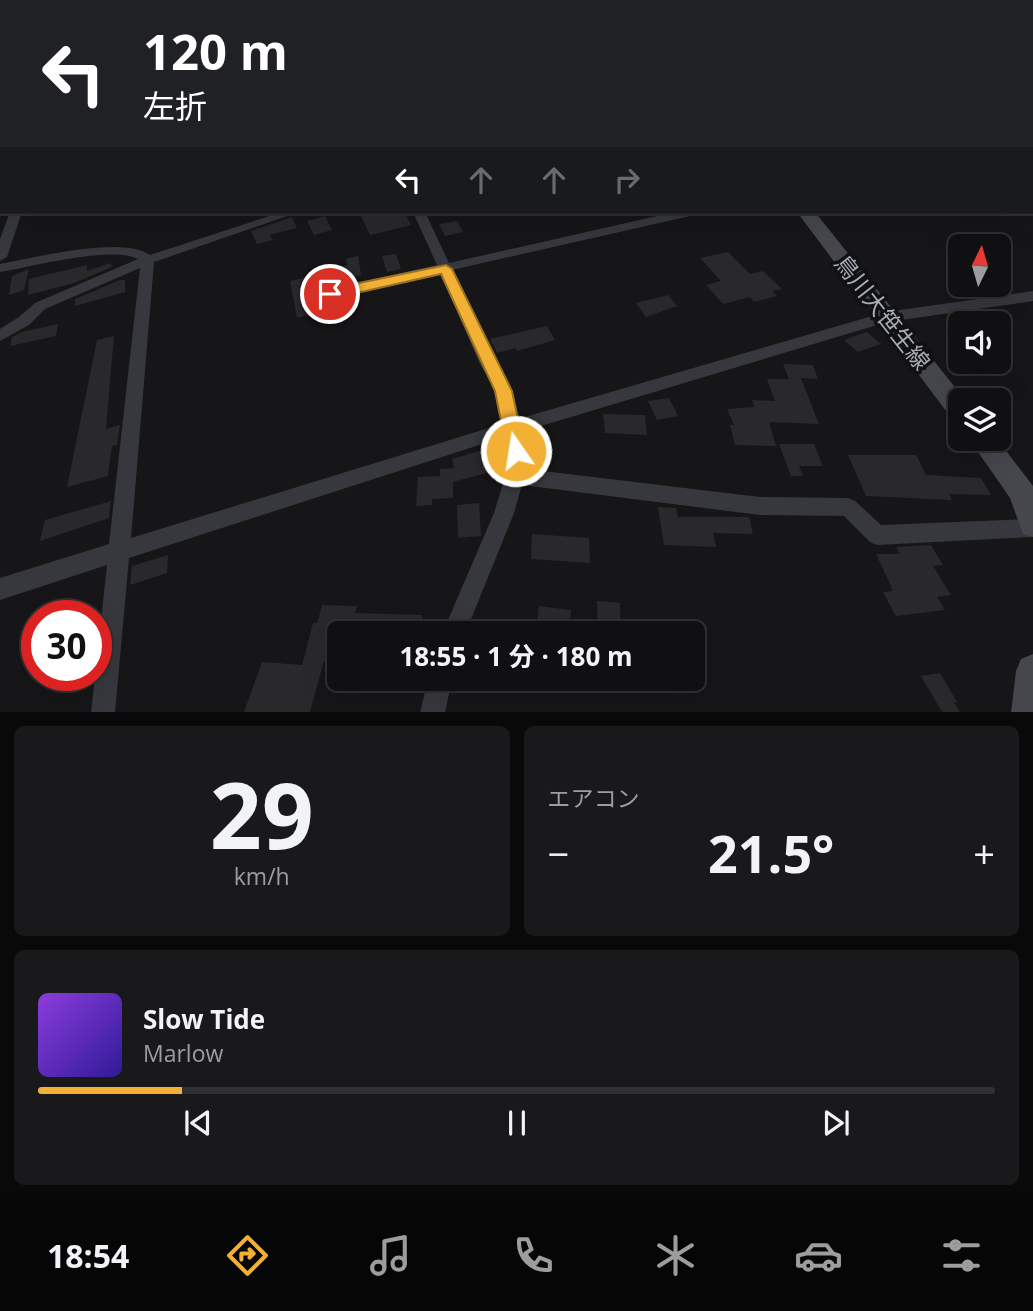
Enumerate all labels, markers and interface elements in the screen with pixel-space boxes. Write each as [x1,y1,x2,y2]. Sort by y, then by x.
text: 120 m [143,18,288,84]
icon: left [28,28,119,119]
text: 左折 [143,84,207,127]
icon: left [389,161,427,199]
icon: ahead [462,161,500,199]
icon: ahead [535,161,573,199]
icon: right [608,161,646,199]
north arrow [948,234,1012,298]
map controls [948,234,1011,451]
street label: 鳥川大笹生線 [828,248,938,376]
pin [300,264,360,324]
icon: arrive [311,275,349,313]
button: sound [948,311,1011,374]
button: layers [948,388,1011,451]
position arrow [479,414,553,488]
speed limit sign: 30 [21,600,112,691]
text: 18:55 · 1 分 · 180 m [399,638,633,674]
text: 29 [210,752,314,876]
text: エアコン [548,782,640,814]
text: 21.5° [708,817,834,888]
text: − [548,827,569,879]
text: + [973,827,995,879]
text: km/h [234,860,290,892]
text: Slow Tide [143,1001,265,1037]
text: Marlow [143,1037,223,1069]
icon: previous [179,1104,217,1142]
icon: pause [498,1104,536,1142]
icon: next [817,1104,855,1142]
icon: directions [223,1231,272,1280]
icon: music [366,1231,415,1280]
icon: phone [509,1231,558,1280]
icon: climate [651,1231,700,1280]
icon: car [794,1231,843,1280]
icon: filters [937,1231,986,1280]
text: 18:54 [47,1234,129,1277]

